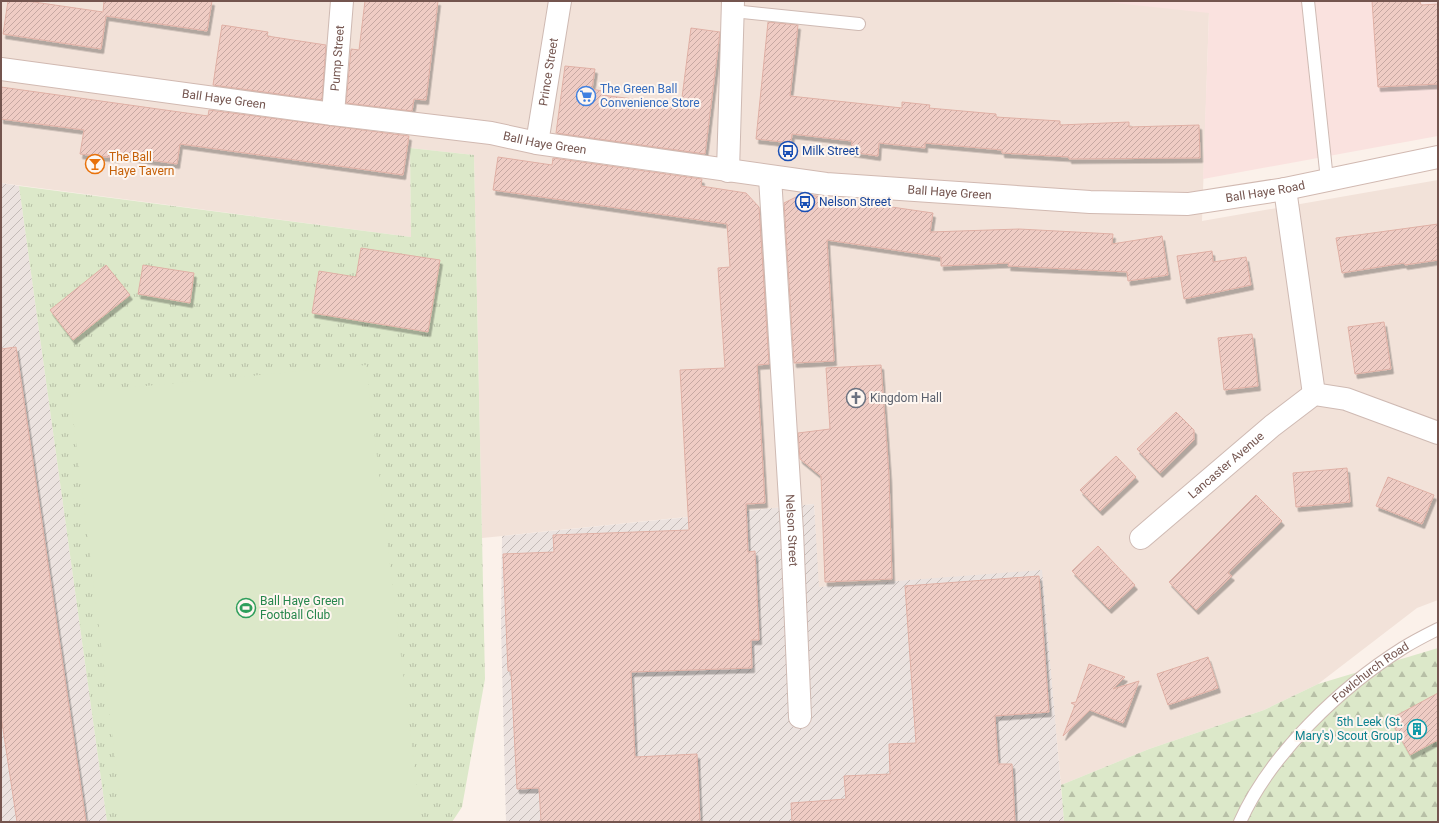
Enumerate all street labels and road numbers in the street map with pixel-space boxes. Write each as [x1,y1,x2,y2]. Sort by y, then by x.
street label: Pump Street [328,25,347,92]
street label: Prince Street [536,37,561,107]
street label: Ball Haye Green [181,87,267,112]
street label: Ball Haye Green [502,129,587,157]
street label: Ball Haye Road [1225,178,1306,205]
street label: Ball Haye Green [907,183,992,202]
street label: Lancaster Avenue [1185,429,1267,502]
street label: Nelson Street [783,494,800,567]
street label: Fowlchurch Road [1330,639,1411,706]

